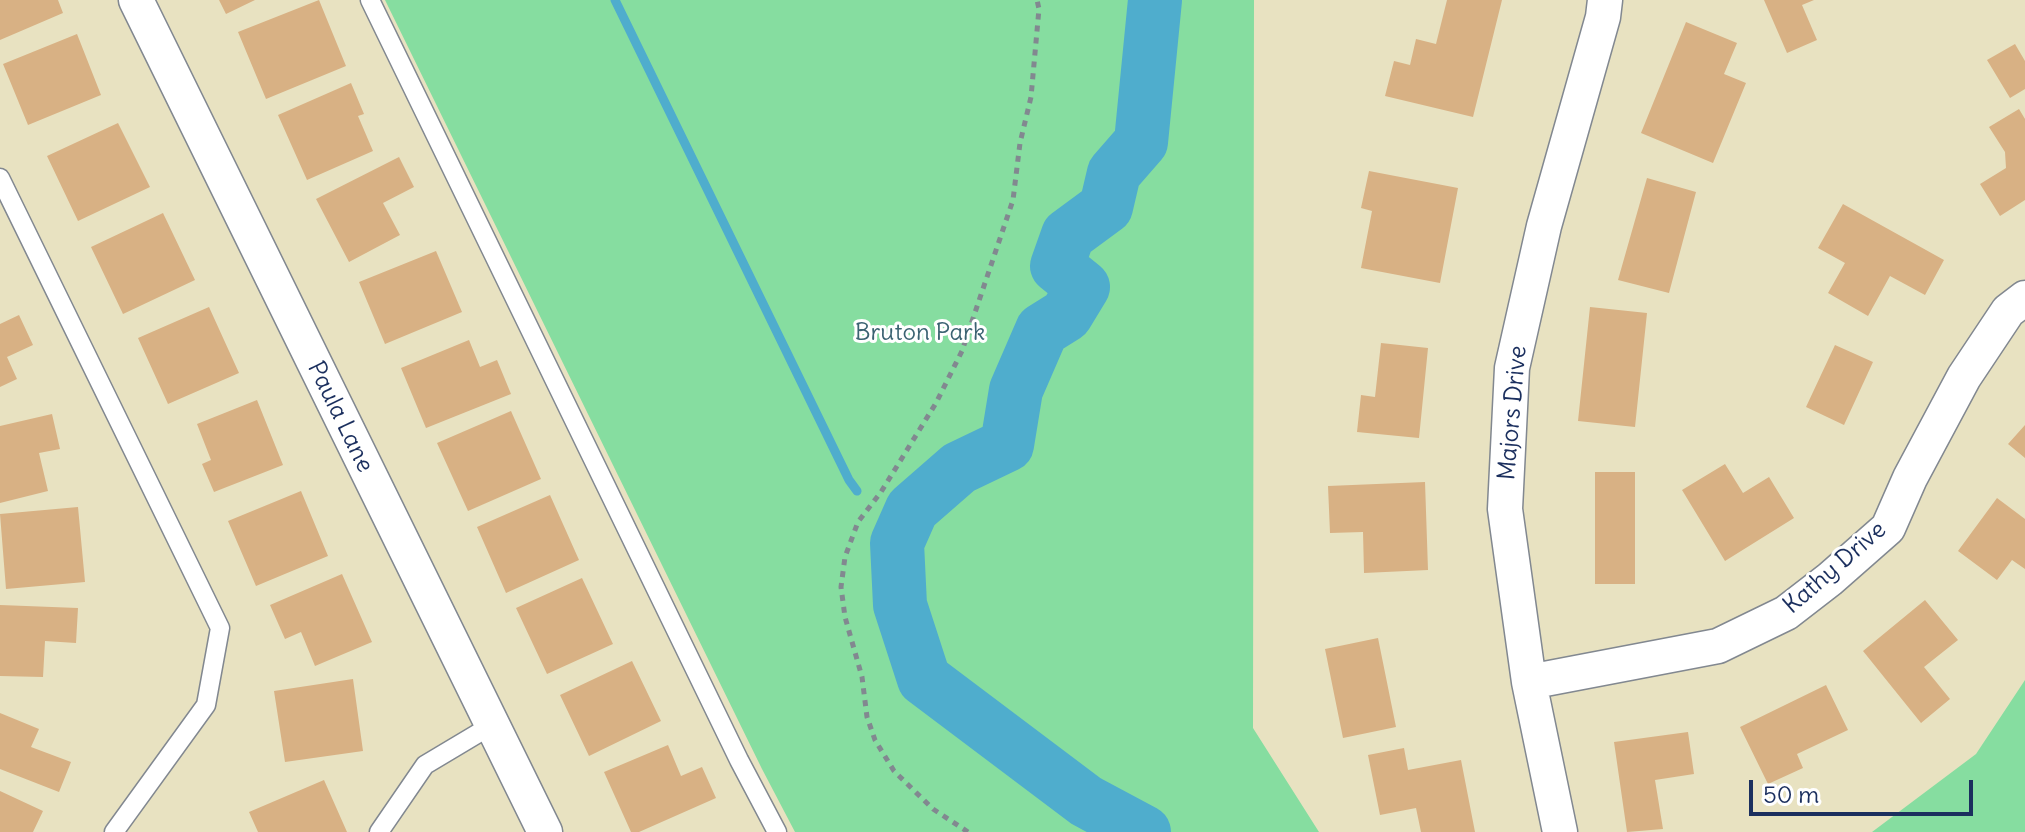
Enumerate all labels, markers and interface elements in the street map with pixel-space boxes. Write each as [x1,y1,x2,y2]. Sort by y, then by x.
park label: Bruton Park [855,319,985,347]
street label: Majors Drive [1493,344,1533,482]
street label: Paula Lane [301,357,379,477]
street label: Kathy Drive [1778,516,1892,620]
scale bar [1753,764,1977,814]
text: 50 m [1763,779,1819,809]

